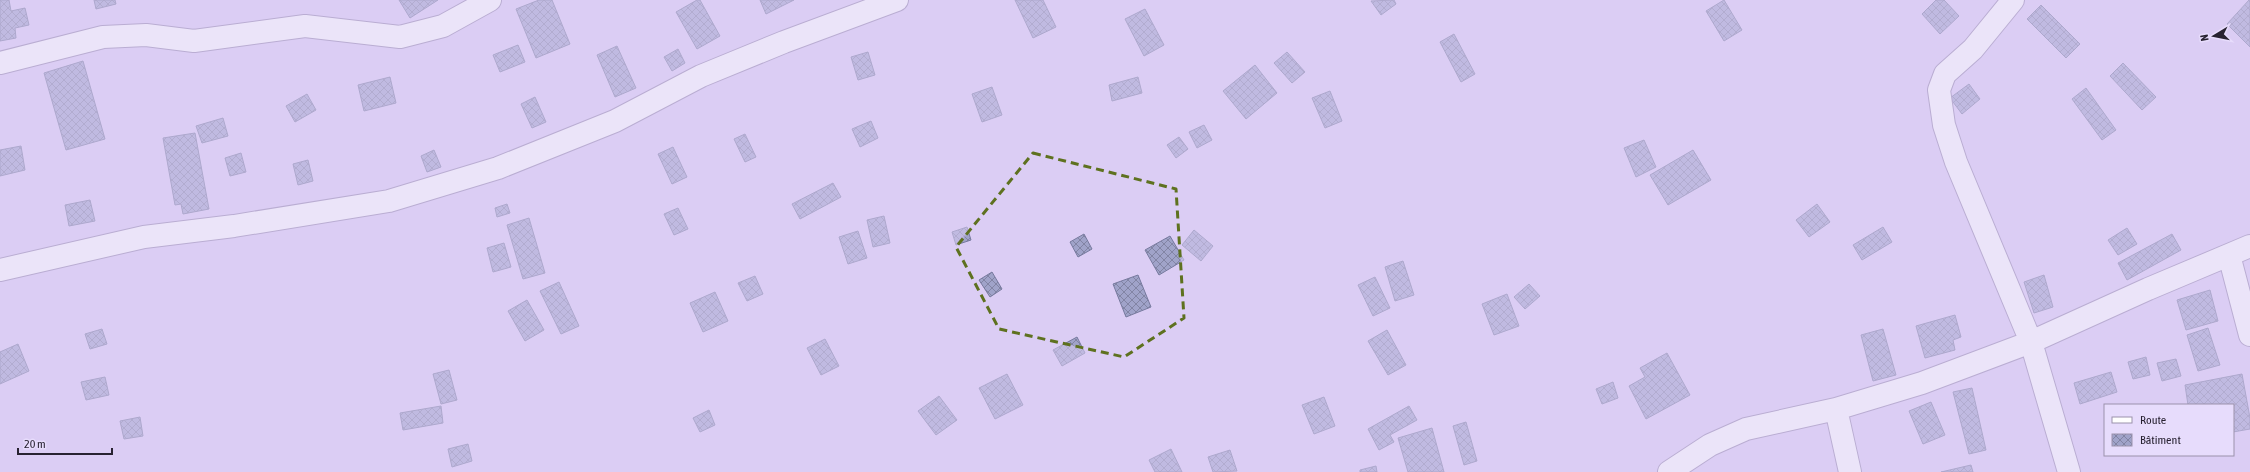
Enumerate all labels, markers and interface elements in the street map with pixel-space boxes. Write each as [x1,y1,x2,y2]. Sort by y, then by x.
north arrow [2194,16,2234,56]
text: N [2198,33,2211,42]
legend [2104,404,2234,456]
text: Route [2140,413,2166,427]
scale bar [18,430,112,456]
text: Bâtiment [2140,433,2181,447]
text: 20 m [24,437,46,451]

